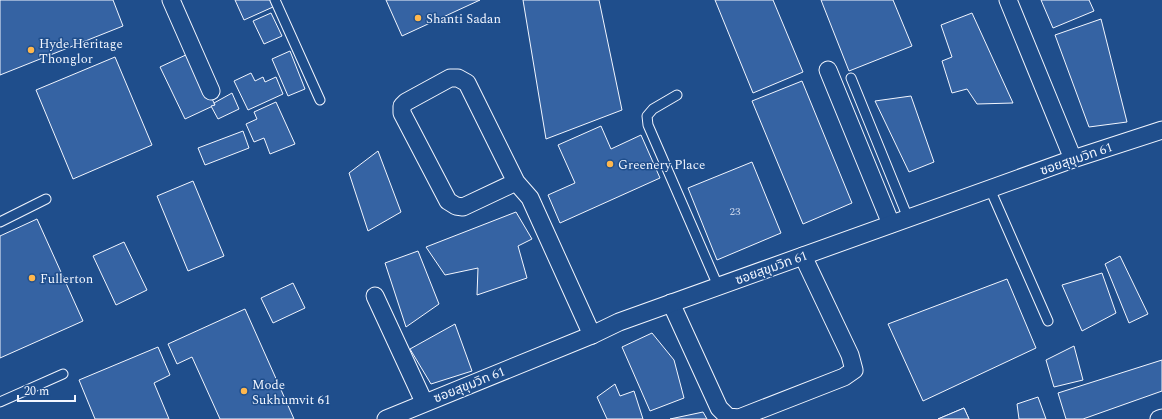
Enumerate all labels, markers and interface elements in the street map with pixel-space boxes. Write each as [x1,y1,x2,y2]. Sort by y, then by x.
place label: Shanti Sadan [426,9,501,29]
marker: Shanti Sadan [413,13,423,23]
place label: Hyde Heritage Thonglor [39,34,123,69]
marker: Hyde Heritage Thonglor [26,45,36,55]
street label: ซอยสุขุมวิท 61 [1037,137,1115,181]
place label: Greenery Place [618,155,705,175]
marker: Greenery Place [605,159,615,169]
house number: 23 [730,203,741,220]
street label: ซอยสุขุมวิท 61 [732,246,810,290]
place label: Fullerton [40,269,94,289]
marker: Fullerton [27,273,37,283]
street label: ซอยสุขุมวิท 61 [431,362,508,408]
place label: Mode Sukhumvit 61 [252,375,330,410]
scale bar [18,377,75,403]
text: 20 m [24,382,49,401]
marker: Mode Sukhumvit 61 [239,386,249,396]

